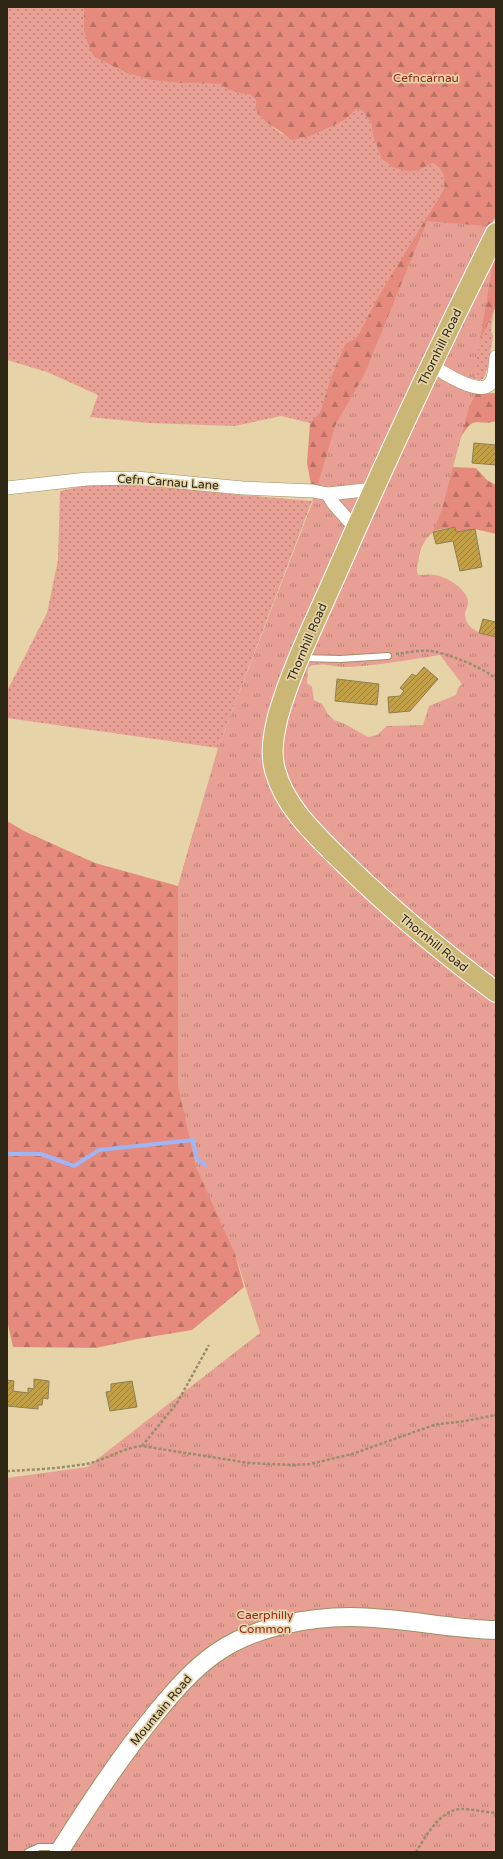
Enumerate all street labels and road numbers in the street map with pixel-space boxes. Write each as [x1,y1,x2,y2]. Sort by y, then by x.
street label: Thornhill Road [415,306,465,388]
street label: Cefn Carnau Lane [117,471,219,493]
street label: Thornhill Road [284,601,330,683]
street label: Thornhill Road [397,911,471,975]
street label: Mountain Road [127,1672,195,1748]

